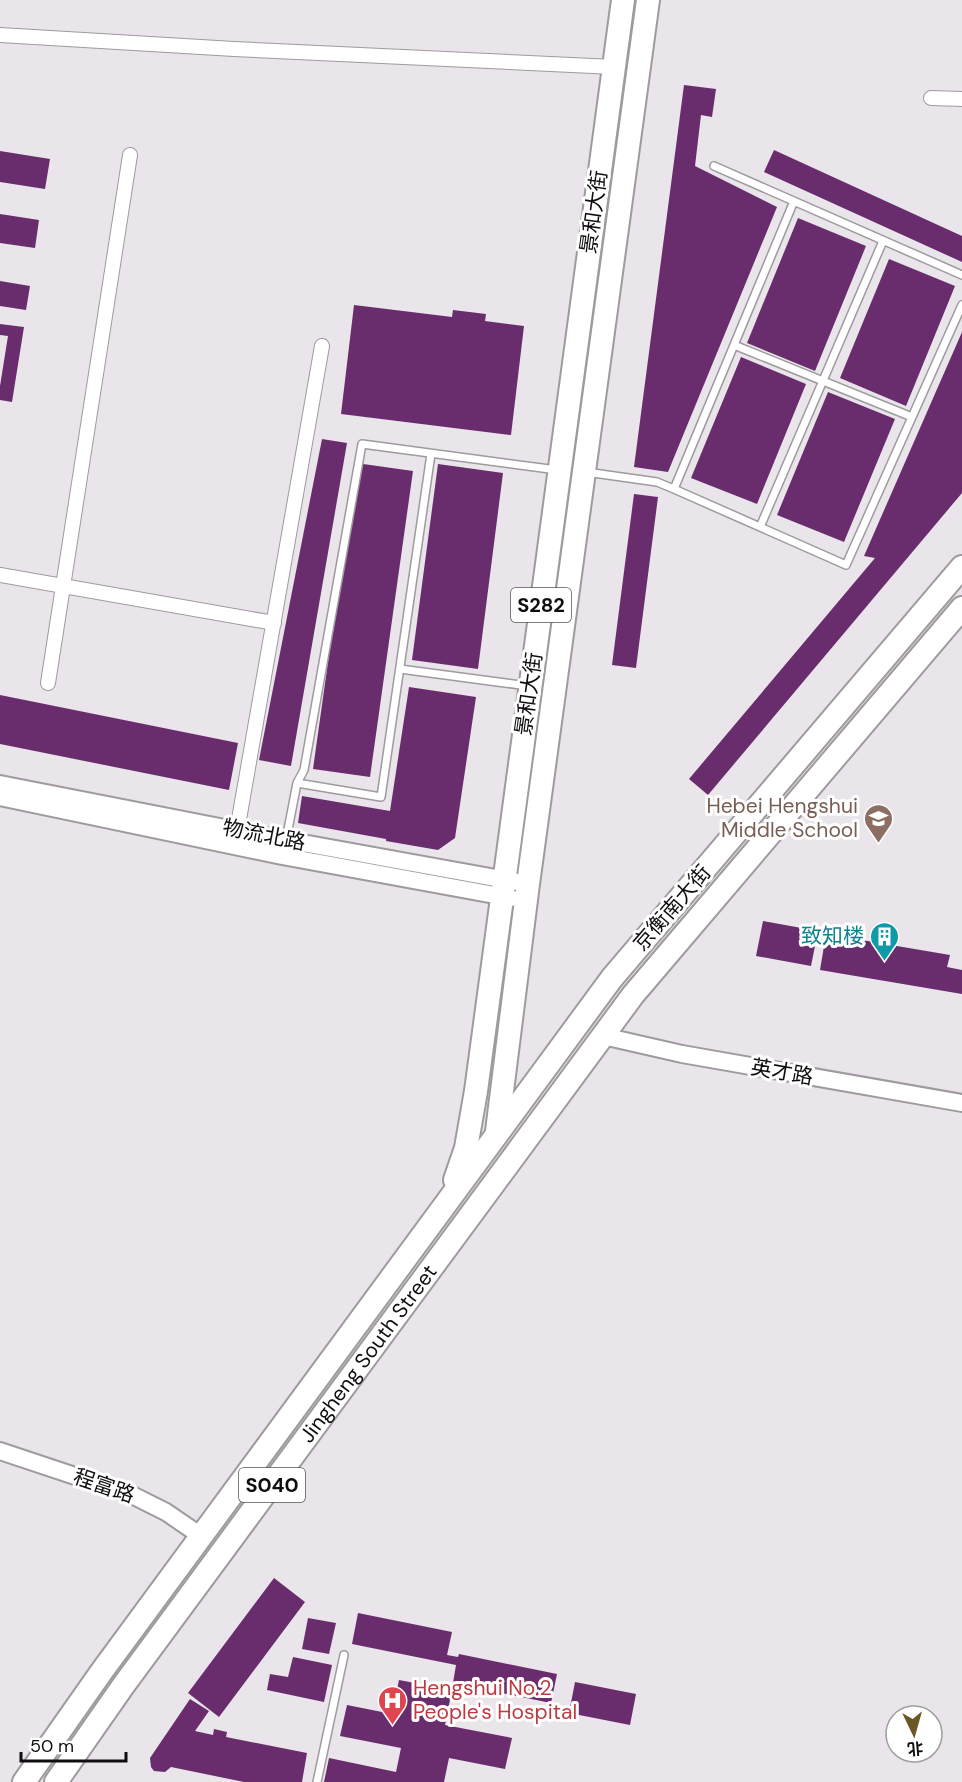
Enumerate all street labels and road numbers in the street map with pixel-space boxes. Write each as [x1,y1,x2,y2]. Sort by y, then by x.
street label: 景和大街 [574,168,614,256]
road number: S282 [511,588,571,622]
street label: 景和大街 [509,650,549,738]
street label: 物流北路 [220,813,308,857]
street label: 京衡南大街 [627,859,717,957]
street label: 英才路 [749,1053,815,1091]
street label: Jingheng South Street [293,1259,443,1449]
street label: 程富路 [70,1463,138,1509]
road number: S040 [239,1468,305,1502]

